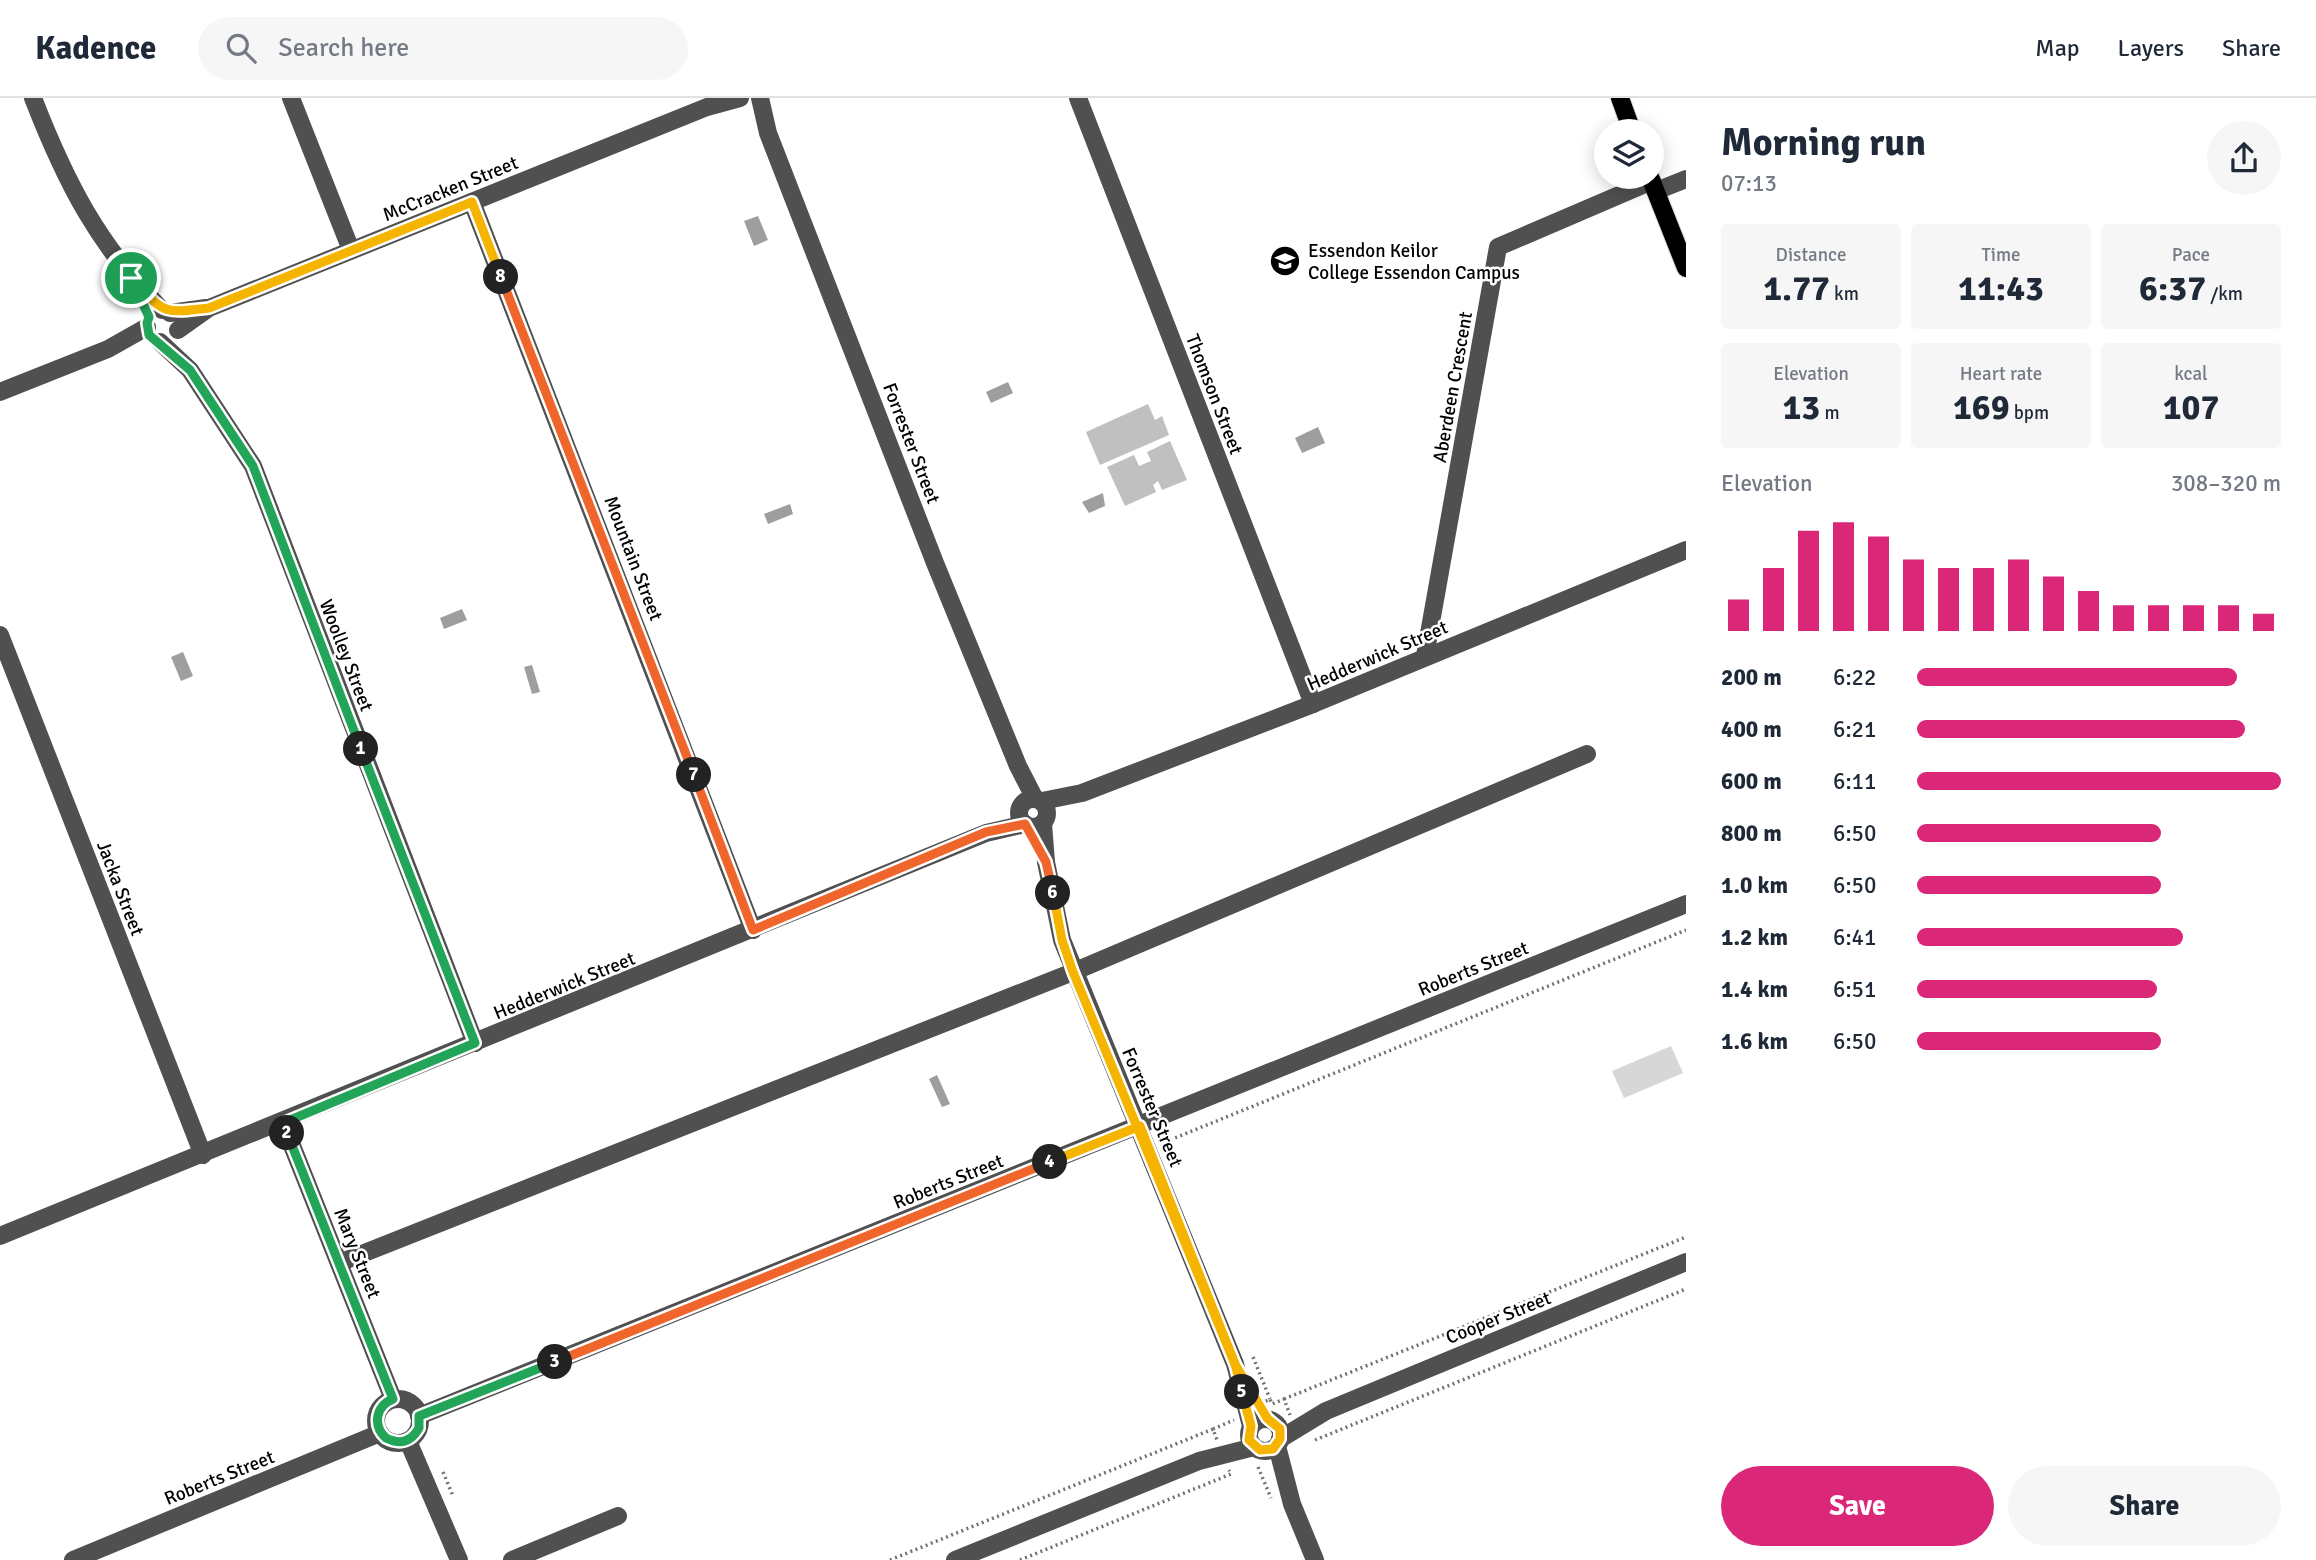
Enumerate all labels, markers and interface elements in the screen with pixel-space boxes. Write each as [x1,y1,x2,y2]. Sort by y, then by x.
search box [198,17,688,80]
text: Kadence [35,28,156,69]
icon: search [222,29,260,67]
text: Search here [278,32,409,64]
text: Map [2035,33,2080,63]
text: Layers [2118,33,2184,63]
text: Share [2222,33,2281,63]
map controls [1594,119,1664,189]
button: layers [1594,119,1664,189]
text: Morning run [1721,119,1926,166]
button: share [2207,121,2281,195]
street label: McCracken Street [379,151,522,227]
text: 07:13 [1721,169,1777,198]
place label: Essendon Keilor College Essendon Campus [1308,239,1520,285]
text: Distance [1776,243,1846,267]
text: Time [1981,243,2021,267]
text: Pace [2172,243,2210,267]
school or university icon: Essendon Keilor College Essendon Campus [1268,244,1302,278]
pin [101,248,161,308]
icon: arrive [112,259,150,297]
pin: 8 [484,260,518,294]
text: 8 [495,264,506,288]
text: 1.77 [1763,267,1830,310]
text: 11:43 [1958,267,2044,310]
text: 6:37 [2139,267,2206,310]
text: km [1830,282,1859,306]
text: /km [2206,282,2243,306]
street label: Aberdeen Crescent [1428,309,1478,465]
street label: Thomson Street [1180,331,1248,458]
text: Elevation [1773,362,1849,386]
text: Heart rate [1960,362,2042,386]
text: kcal [2174,362,2208,386]
street label: Forrester Street [877,380,945,507]
text: 13 [1782,386,1820,429]
text: 169 [1953,386,2010,429]
text: 107 [2163,386,2219,429]
text: m [1820,401,1840,425]
text: bpm [2010,401,2049,425]
text: Elevation [1721,469,1813,498]
text: 308–320 m [2171,469,2281,498]
street label: Mountain Street [598,493,668,624]
street label: Woolley Street [314,596,378,715]
street label: Hedderwick Street [1303,615,1452,696]
text: 200 m [1721,663,1782,692]
text: 6:22 [1833,663,1876,692]
text: 400 m [1721,715,1782,744]
text: 6:21 [1833,715,1876,744]
pin: 1 [344,732,378,766]
text: 1 [355,736,366,760]
pin: 7 [676,758,712,792]
text: 7 [688,762,699,786]
text: 600 m [1721,767,1782,796]
text: 6:11 [1833,767,1876,796]
text: 800 m [1721,819,1782,848]
text: 6:50 [1833,819,1876,848]
street label: Jacka Street [91,838,149,939]
text: 1.0 km [1721,871,1788,900]
text: 6:50 [1833,871,1876,900]
pin: 6 [1036,876,1070,910]
text: 6 [1047,880,1058,904]
text: 1.2 km [1721,923,1788,952]
text: 6:41 [1833,923,1876,952]
street label: Roberts Street [1415,936,1532,1002]
street label: Hedderwick Street [490,946,639,1025]
text: 1.4 km [1721,975,1788,1004]
text: 6:51 [1833,975,1876,1004]
text: 1.6 km [1721,1027,1788,1056]
text: 6:50 [1833,1027,1876,1056]
street label: Forrester Street [1116,1044,1188,1171]
pin: 2 [270,1116,304,1150]
text: 2 [281,1120,292,1144]
pin: 4 [1032,1144,1068,1180]
street label: Roberts Street [890,1149,1007,1215]
text: 4 [1044,1149,1055,1173]
street label: Mary Street [328,1205,386,1302]
street label: Cooper Street [1442,1286,1555,1350]
pin: 3 [538,1344,572,1380]
text: 3 [549,1349,560,1373]
pin: 5 [1224,1374,1260,1410]
text: 5 [1236,1379,1247,1403]
street label: Roberts Street [161,1445,278,1511]
button: Save [1721,1466,1994,1546]
button: Share [2008,1466,2281,1546]

